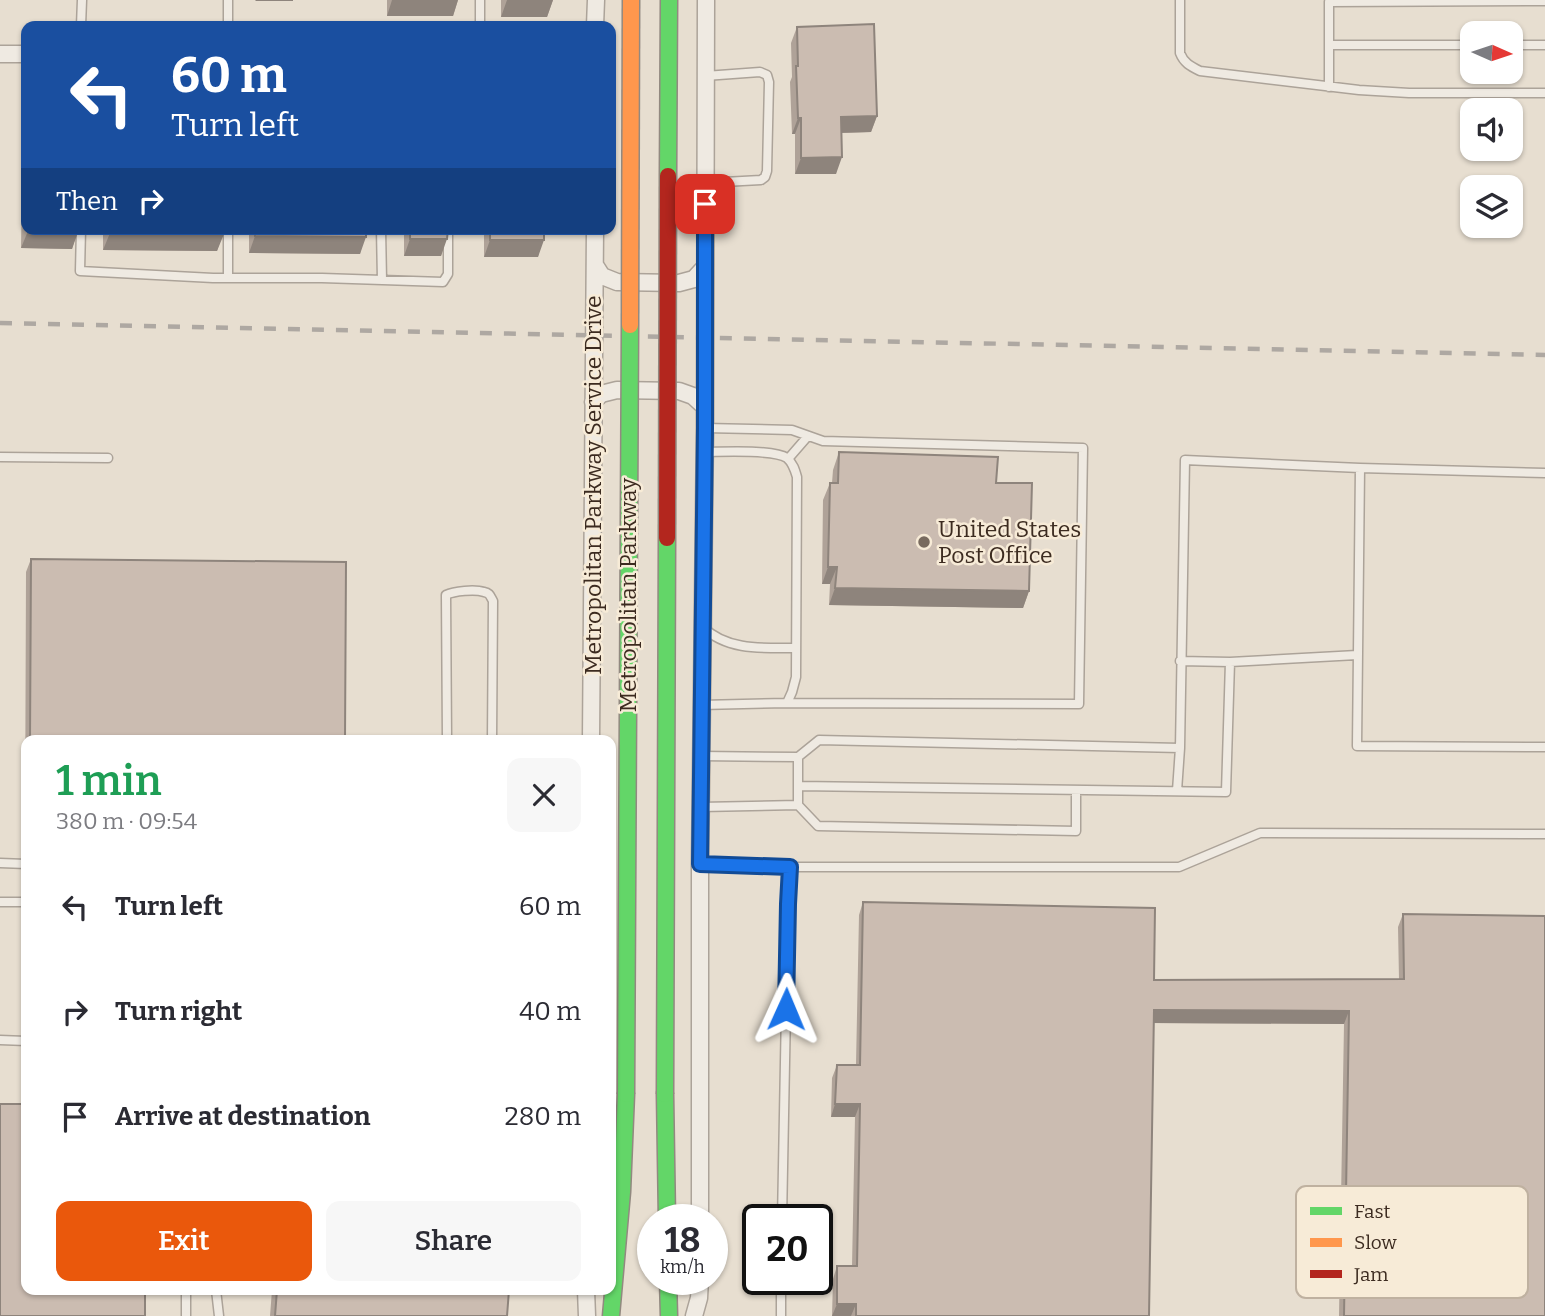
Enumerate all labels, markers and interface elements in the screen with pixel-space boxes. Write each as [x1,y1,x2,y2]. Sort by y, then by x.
north arrow [1460,21,1522,84]
map controls [1460,21,1523,238]
text: 60 m [171,46,287,105]
icon: left [56,49,147,140]
button: sound [1460,98,1523,161]
text: Turn left [171,106,299,144]
pin [675,174,735,234]
button: layers [1460,175,1523,238]
icon: right [132,182,170,220]
icon: arrive [686,185,724,223]
text: Then [56,186,118,217]
street label: Metropolitan Parkway Service Drive [579,295,607,675]
street label: Metropolitan Parkway [614,477,642,712]
place label: United States Post Office [938,515,1081,569]
marker: United States Post Office [916,534,932,550]
text: 1 min [56,756,162,806]
button: close [507,758,581,832]
text: 380 m · 09:54 [56,807,197,835]
icon: left [56,888,94,926]
text: Turn left [115,891,223,922]
text: 60 m [519,891,581,922]
position arrow [749,972,823,1046]
icon: right [56,993,94,1031]
text: Turn right [115,996,242,1027]
text: 40 m [519,996,581,1027]
icon: arrive [56,1098,94,1136]
text: Arrive at destination [115,1101,370,1132]
text: 280 m [505,1101,581,1132]
legend [1296,1186,1528,1298]
text: Fast [1354,1200,1391,1223]
button: Exit [56,1201,312,1281]
button: Share [326,1201,581,1281]
speed limit sign: 20 [742,1204,833,1295]
text: 18 [664,1219,701,1261]
text: Slow [1354,1231,1397,1254]
text: km/h [660,1256,705,1278]
text: Jam [1353,1263,1388,1286]

